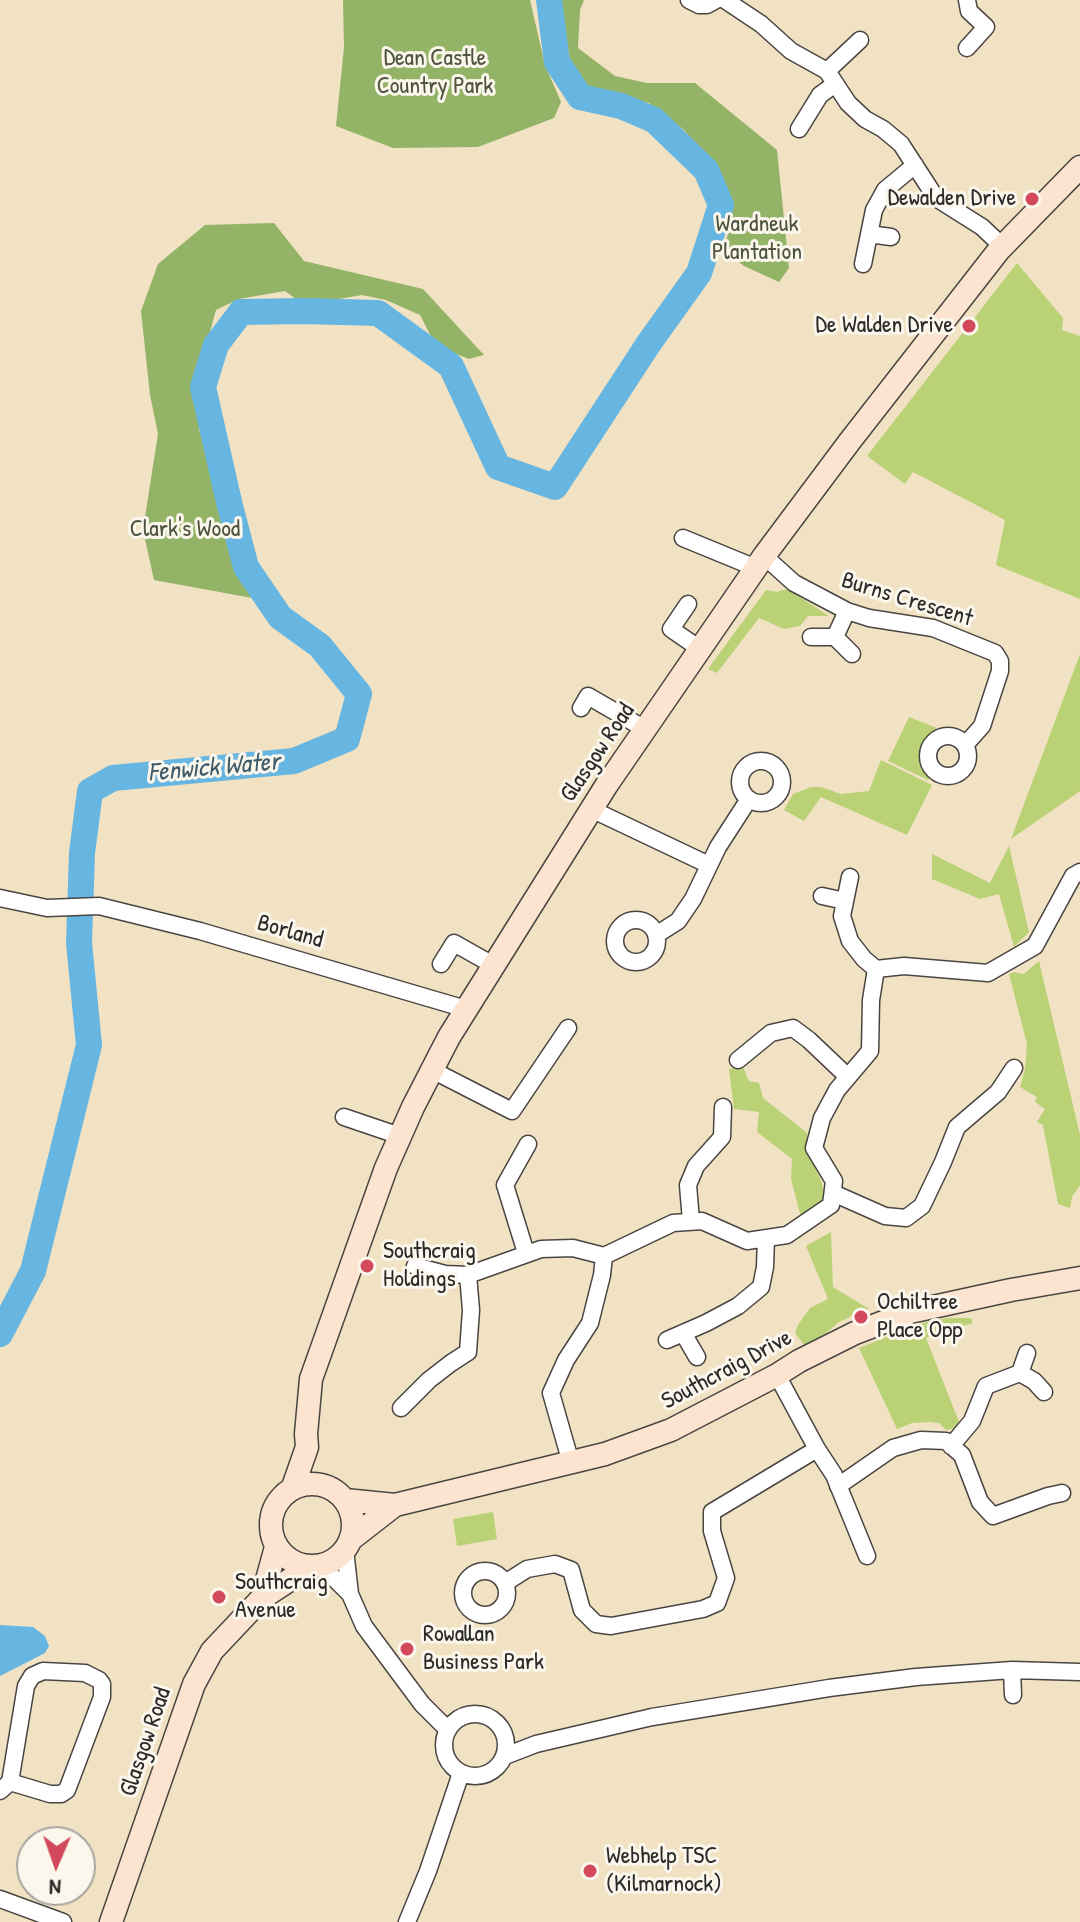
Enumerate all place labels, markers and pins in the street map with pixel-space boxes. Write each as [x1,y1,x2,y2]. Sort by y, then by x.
place label: Dewalden Drive [888,185,1016,213]
marker: Dewalden Drive [1023,190,1041,208]
place label: De Walden Drive [816,312,953,340]
marker: De Walden Drive [960,317,978,335]
place label: Southcraig Holdings [383,1238,476,1294]
marker: Southcraig Holdings [358,1257,376,1275]
place label: Ochiltree Place Opp [877,1289,963,1345]
marker: Ochiltree Place Opp [852,1308,870,1326]
place label: Southcraig Avenue [235,1569,328,1625]
marker: Southcraig Avenue [210,1588,228,1606]
place label: Rowallan Business Park [423,1621,544,1677]
marker: Rowallan Business Park [398,1640,416,1658]
place label: Webhelp TSC (Kilmarnock) [606,1843,722,1899]
marker: Webhelp TSC (Kilmarnock) [581,1862,599,1880]

